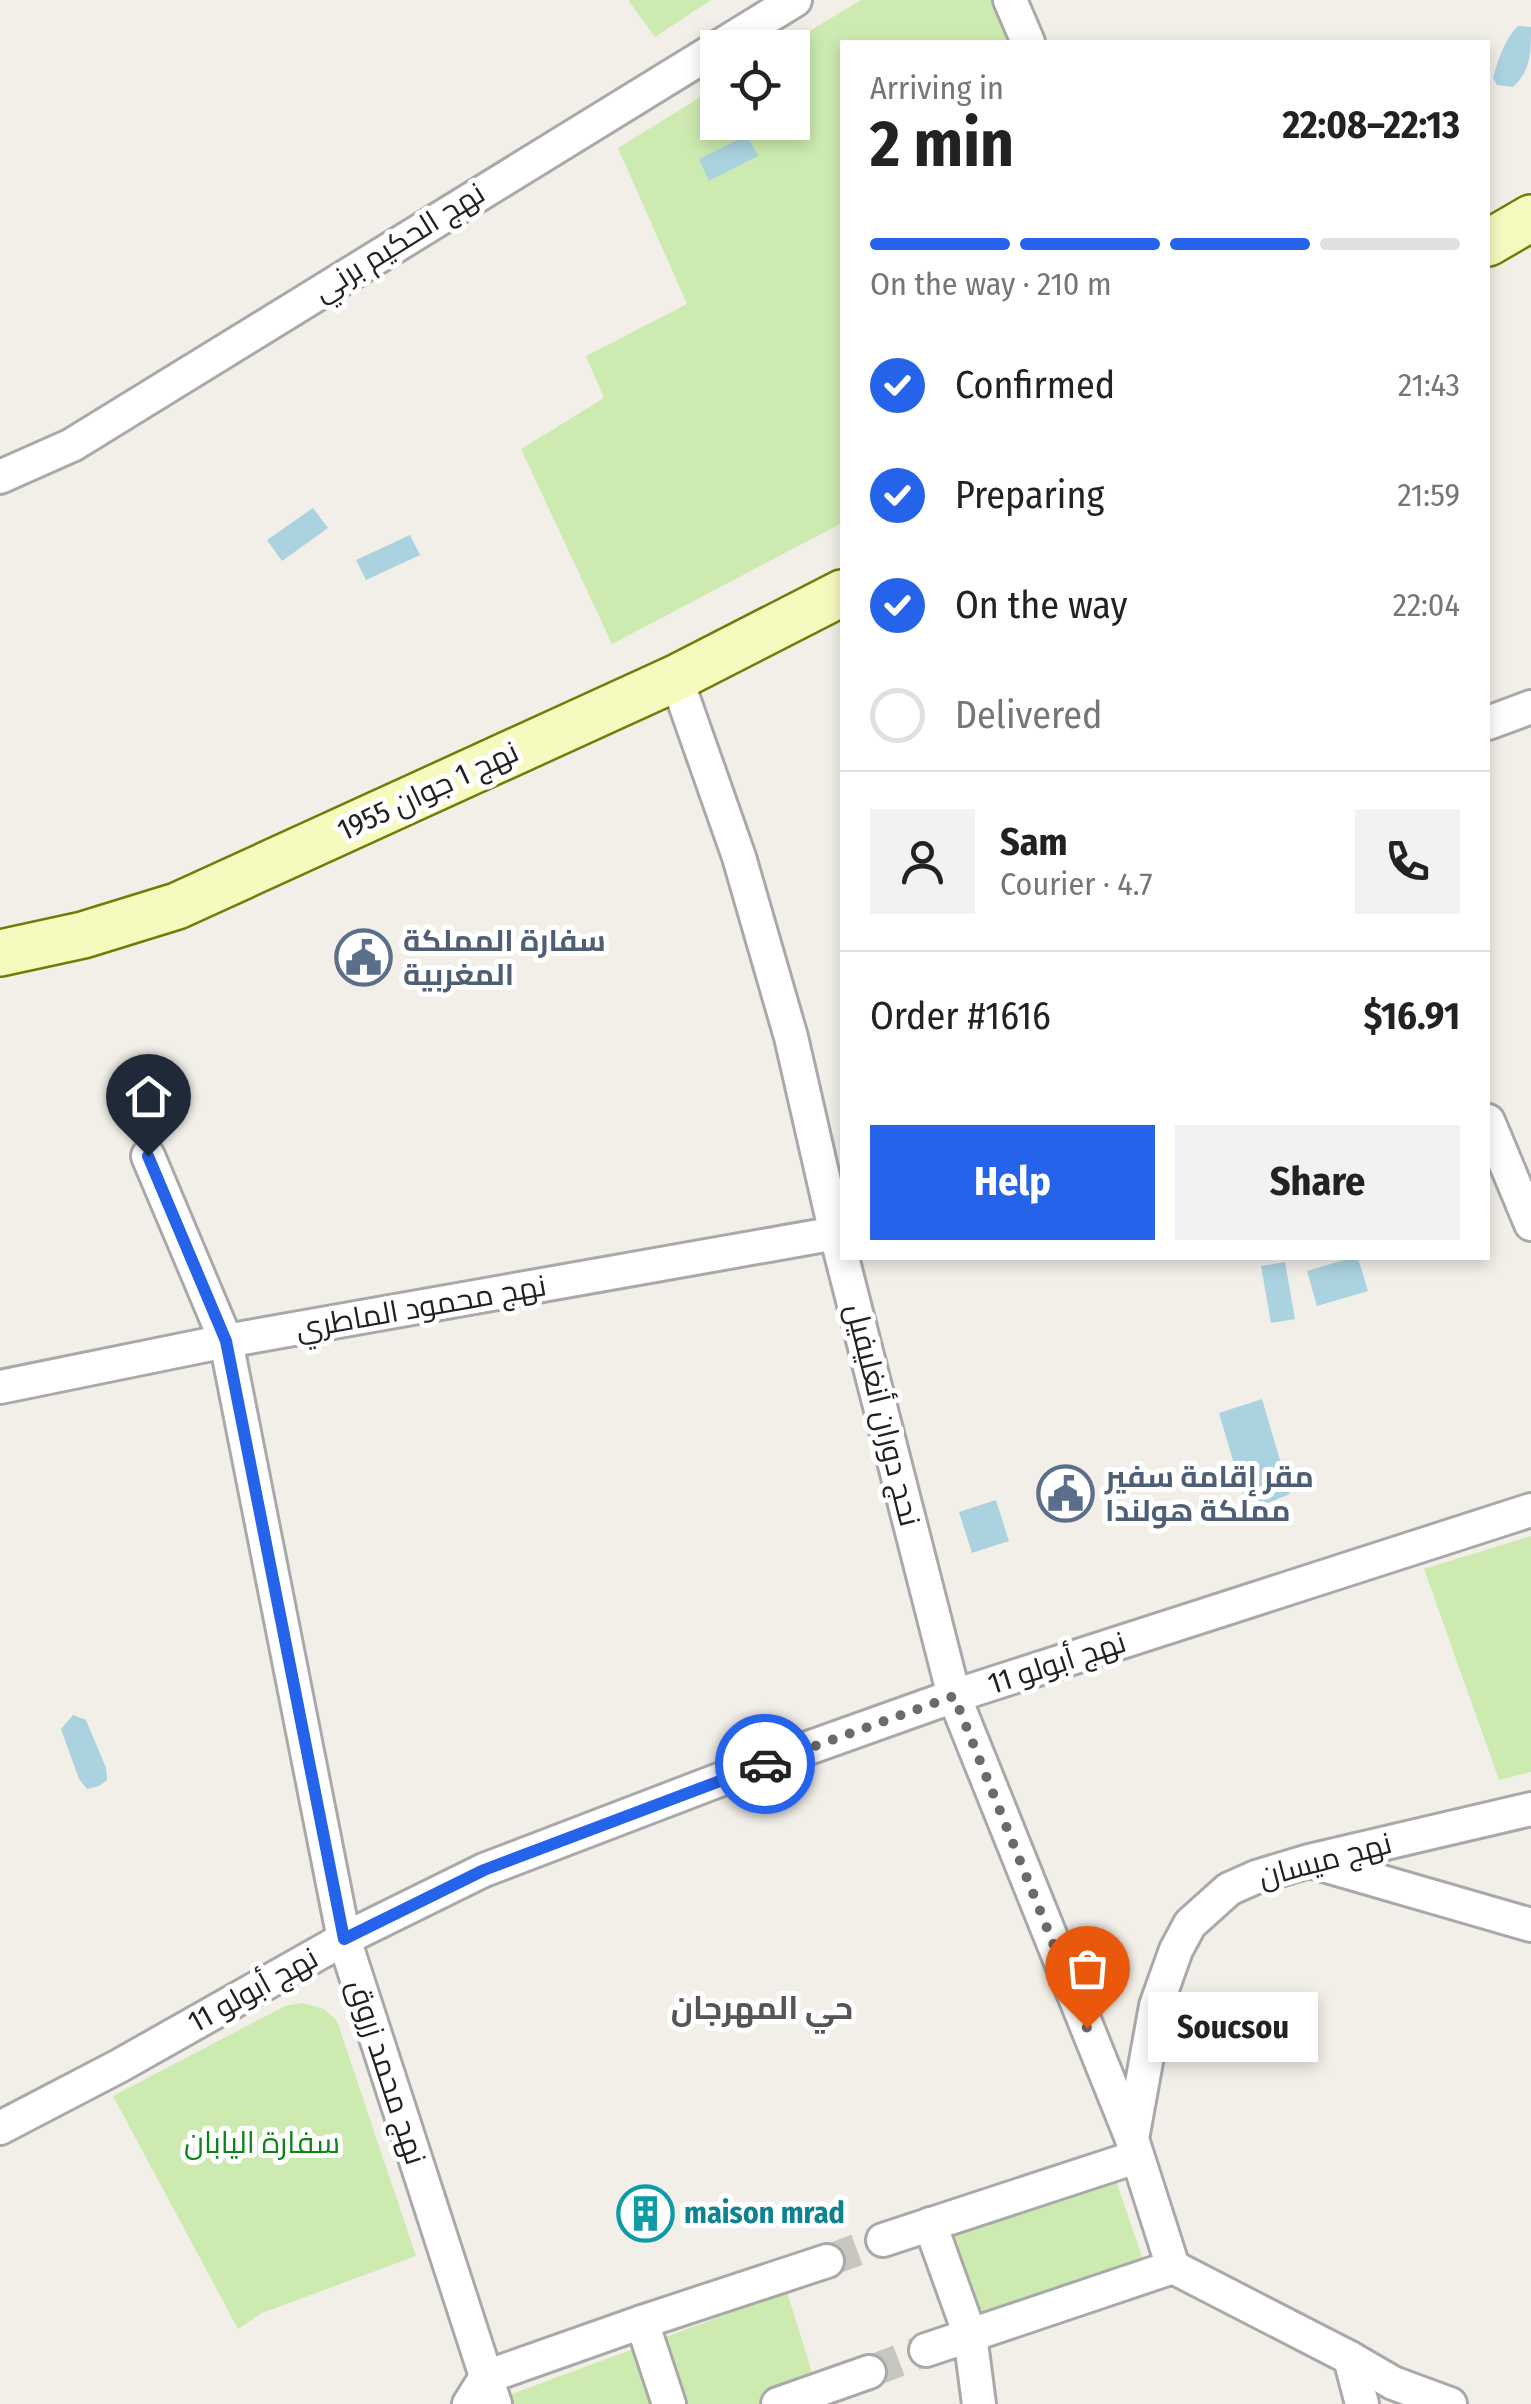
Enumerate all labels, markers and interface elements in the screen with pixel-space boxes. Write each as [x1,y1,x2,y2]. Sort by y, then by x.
map controls [700,30,810,140]
button: locate [700,30,810,140]
text: Arriving in [870,69,1004,107]
text: 22:08–22:13 [1282,102,1460,148]
text: 2 min [870,105,1014,183]
street label: نهج الحكيم برني [307,175,494,313]
text: On the way · 210 m [870,265,1112,303]
icon: check [870,358,925,413]
text: Confirmed [955,362,1115,408]
text: 21:43 [1398,366,1460,404]
icon: check [870,468,925,523]
text: Preparing [955,472,1104,518]
text: 21:59 [1397,476,1460,514]
icon: check [870,578,925,633]
text: On the way [955,582,1127,628]
text: 22:04 [1393,586,1460,624]
text: Delivered [955,692,1102,738]
street label: نهج 1 جوان 1955 [332,733,525,850]
button: person [870,809,975,914]
button: phone [1355,809,1460,914]
text: Sam [1000,819,1068,865]
text: Courier · 4.7 [1000,865,1152,903]
place label: سفارة المملكة المغربية [403,923,606,993]
public building icon: سفارة المملكة المغربية [334,928,394,988]
text: Order #1616 [870,993,1051,1039]
text: $16.91 [1363,993,1460,1039]
pin [106,1054,191,1157]
icon: home [121,1069,176,1124]
button: Help [870,1125,1155,1240]
button: Share [1175,1125,1460,1240]
street label: نهج محمود الماطري [293,1267,550,1352]
street label: نحج دوران أنغليفيل [836,1300,929,1530]
place label: مقر إقامة سفير مملكة هولندا [1104,1459,1314,1529]
public building icon: مقر إقامة سفير مملكة هولندا [1036,1464,1096,1524]
street label: نهج أبولو 11 [983,1623,1131,1704]
courier [715,1714,815,1814]
icon: car [738,1737,793,1792]
street label: نهج ميسان [1254,1825,1396,1897]
pin [1045,1926,1130,2029]
street label: نهج أبولو 11 [181,1939,325,2042]
icon: bag [1060,1941,1115,1996]
street label: نهج محمد زروق [338,1975,434,2170]
district label: حي المهرجان [671,1989,853,2034]
callout: Soucsou [1147,1993,1317,2063]
text: Soucsou [1177,2008,1289,2046]
park label: سفارة اليابان [184,2125,340,2161]
building icon: maison mrad [615,2183,675,2243]
place label: maison mrad [684,2195,845,2231]

